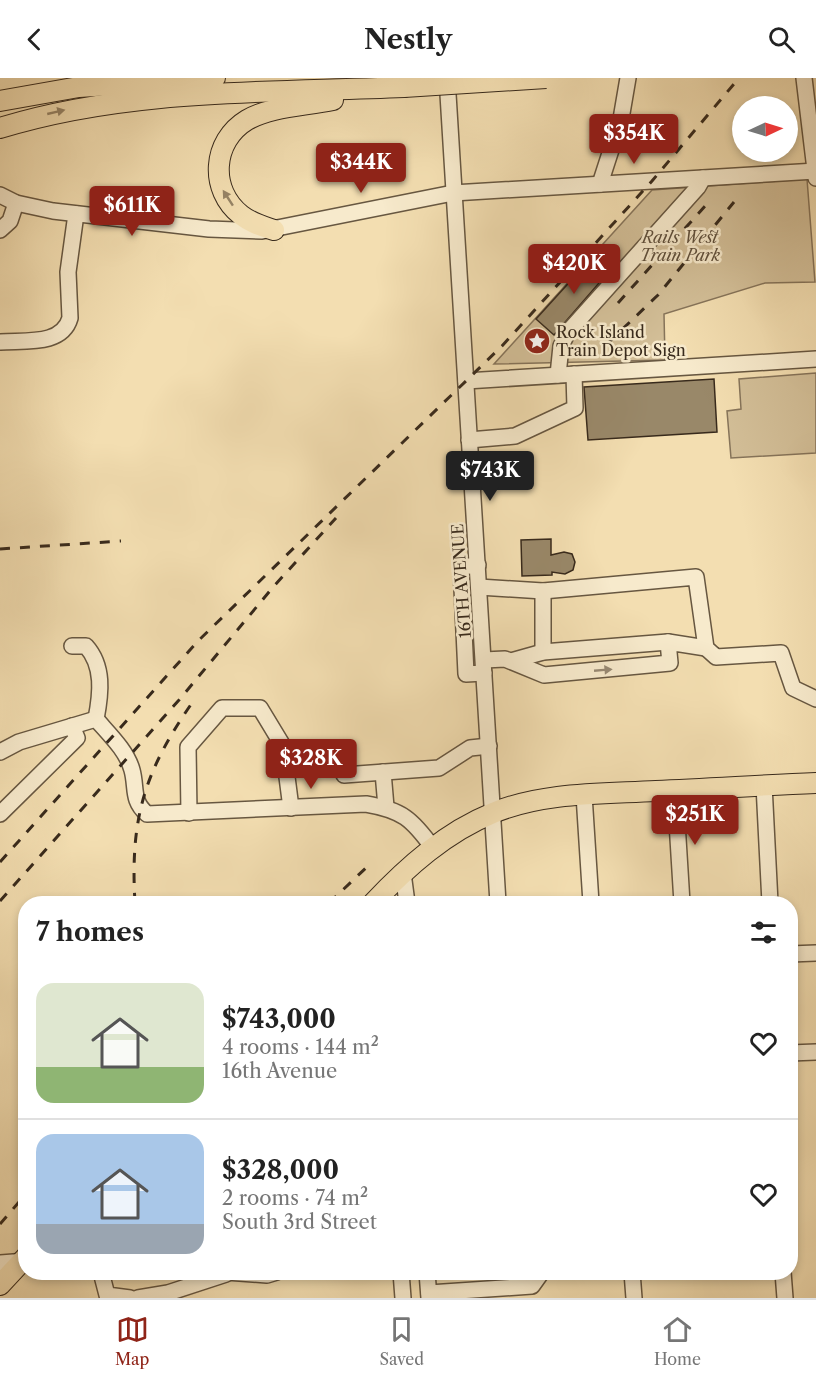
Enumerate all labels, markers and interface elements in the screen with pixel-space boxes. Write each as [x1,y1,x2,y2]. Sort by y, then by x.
icon: back [18,23,51,56]
text: Nestly [364,23,452,56]
icon: search [765,23,798,56]
north arrow [732,96,798,162]
map controls [732,96,798,162]
one-way arrow [47,107,66,117]
pin: $354K [592,114,676,165]
text: $354K [603,121,665,145]
pin: $344K [319,143,403,194]
text: $344K [330,150,392,174]
pin: $611K [90,186,174,237]
one-way arrow [222,190,233,207]
text: $611K [103,193,161,217]
park label: Rails West Train Park [640,227,721,265]
pin: $420K [532,244,616,295]
text: $420K [542,251,606,275]
place label: Rock Island Train Depot Sign [556,322,686,360]
place icon: Rock Island Train Depot Sign [522,326,552,356]
pin: $743K [448,451,532,502]
text: $743K [460,458,520,482]
street label: 16TH AVENUE [447,523,475,639]
one-way arrow [593,665,612,675]
pin: $328K [269,739,353,790]
text: $328K [280,746,342,770]
pin: $251K [653,795,737,846]
text: $251K [666,802,725,826]
text: 7 homes [36,916,144,948]
icon: filters [747,916,780,949]
text: $743,000 [222,1003,336,1035]
icon: home [84,1007,156,1079]
icon: heart [747,1027,780,1060]
text: 4 rooms · 144 m² [222,1035,379,1059]
text: 16th Avenue [222,1059,337,1083]
text: $328,000 [222,1154,339,1186]
icon: home [84,1158,156,1230]
icon: heart [747,1178,780,1211]
text: 2 rooms · 74 m² [222,1186,368,1210]
text: South 3rd Street [222,1210,377,1234]
tab: Map [115,1313,149,1369]
tab: Saved [379,1313,424,1369]
tab: Home [654,1313,701,1369]

